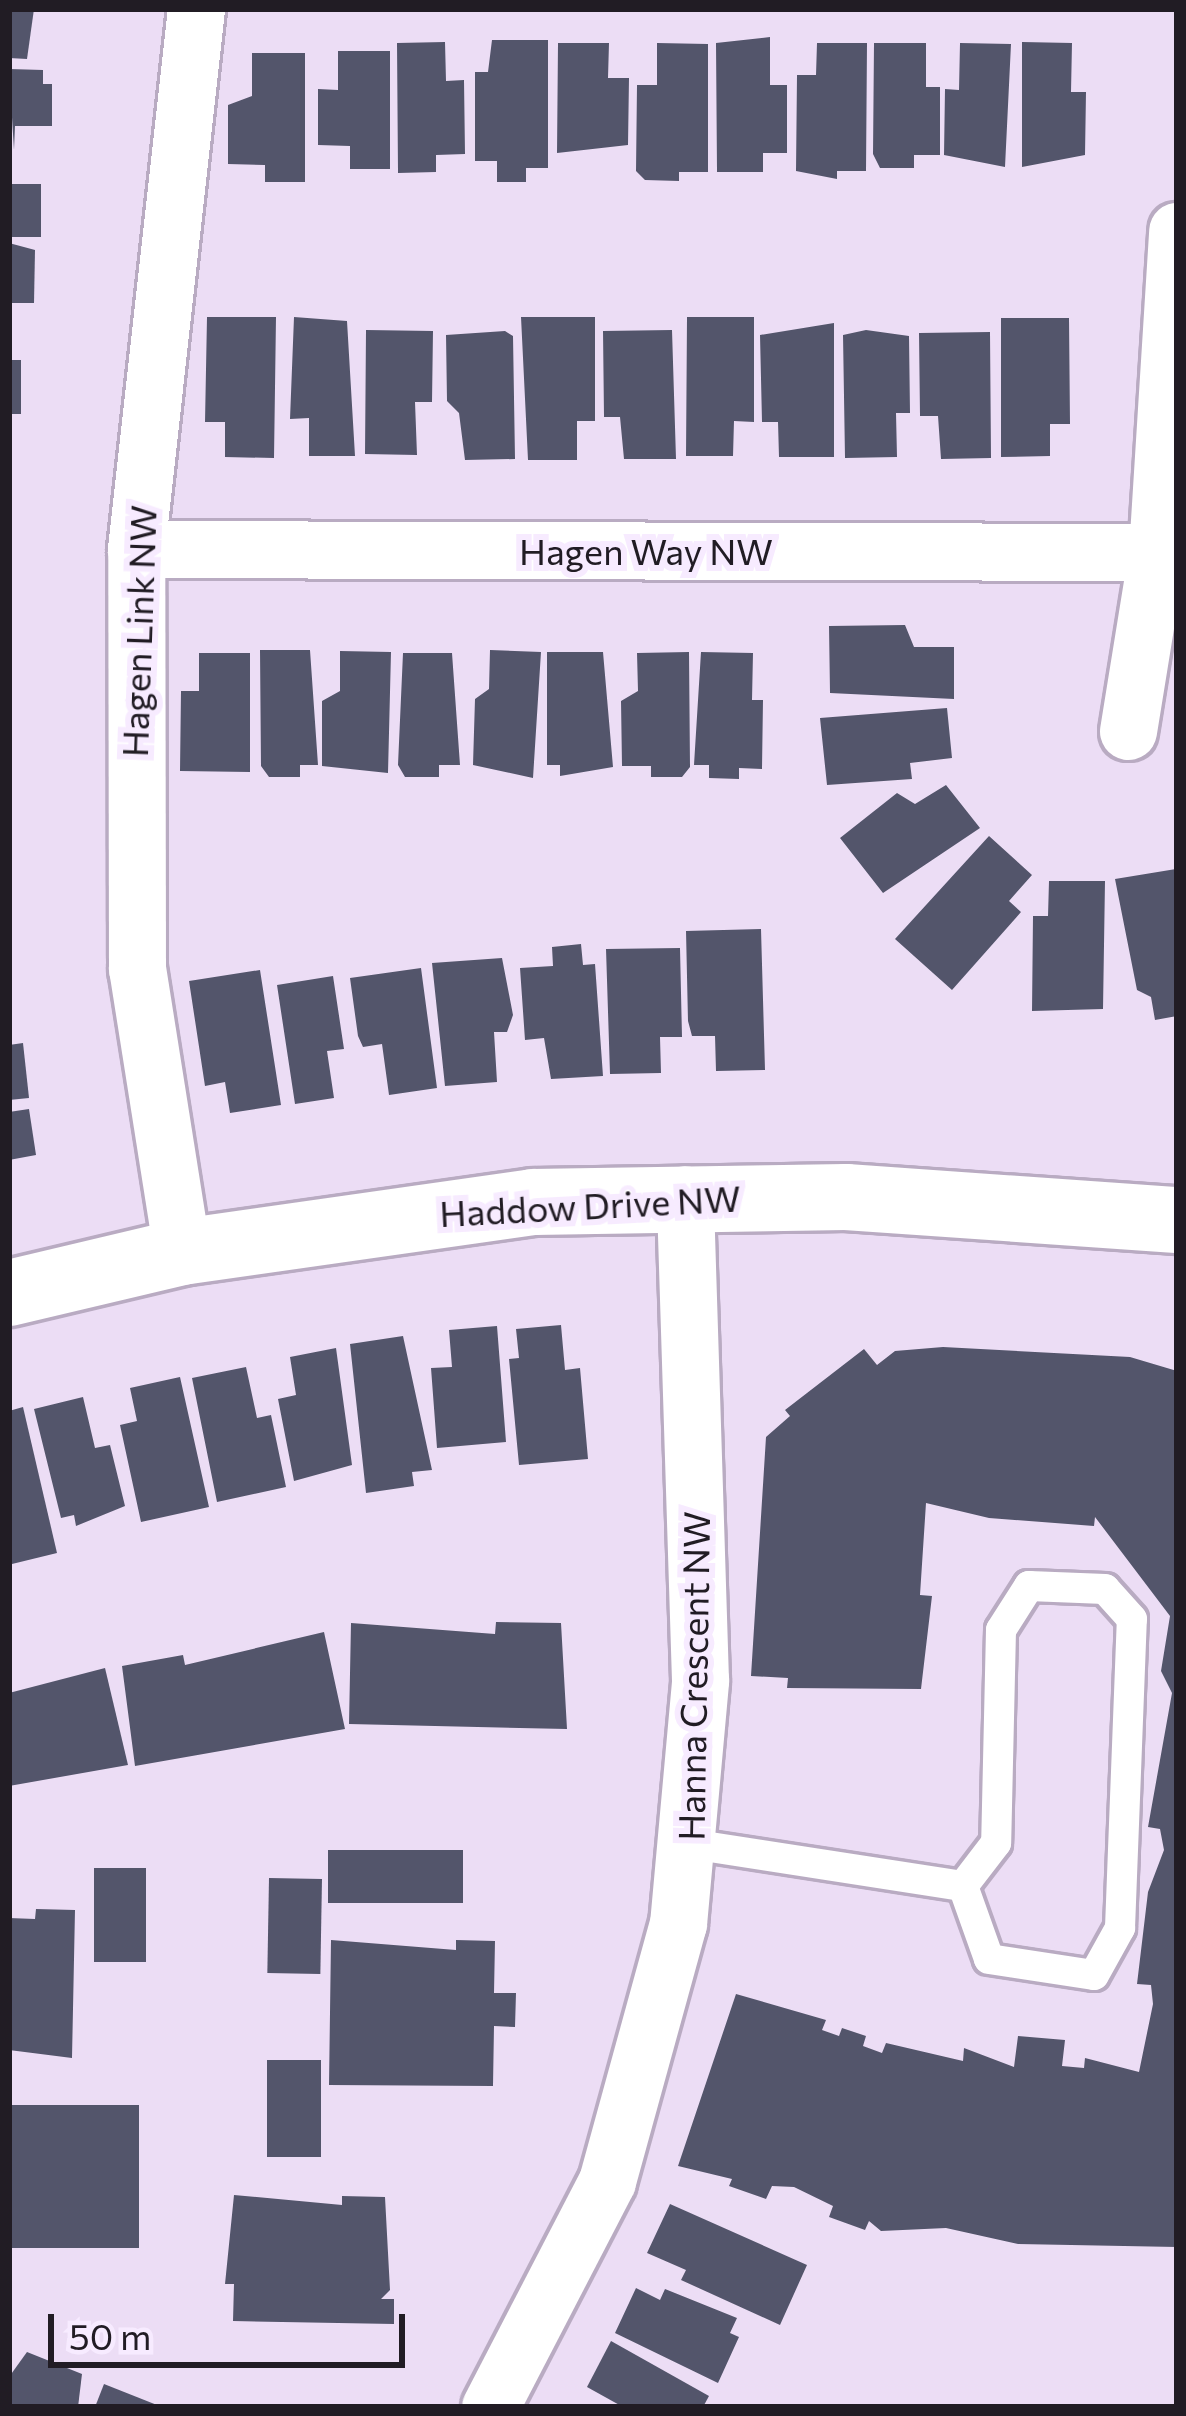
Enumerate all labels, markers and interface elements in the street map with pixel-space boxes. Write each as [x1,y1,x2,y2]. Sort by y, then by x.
street label: Hagen Link NW [112,504,164,758]
street label: Hagen Way NW [519,529,773,573]
street label: Haddow Drive NW [438,1176,742,1234]
street label: Hanna Crescent NW [669,1511,717,1841]
scale bar [54,2290,411,2364]
text: 50 m [69,2313,151,2357]

